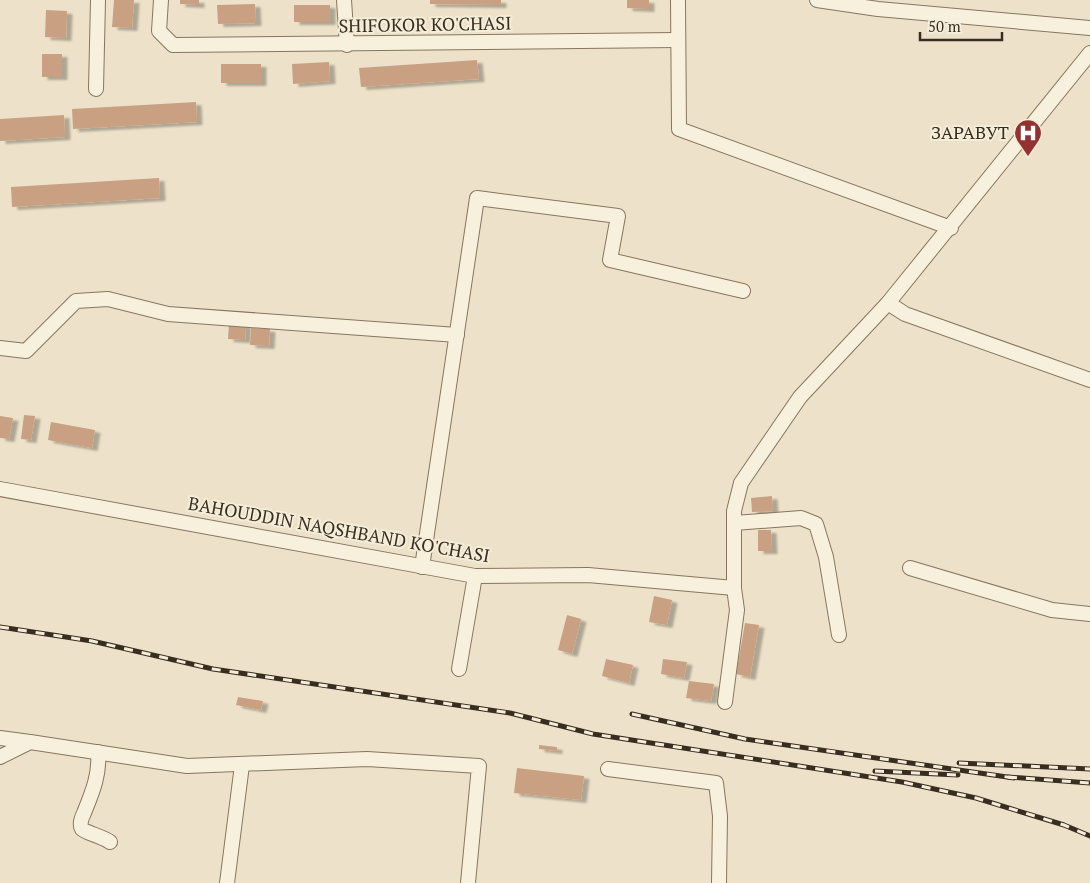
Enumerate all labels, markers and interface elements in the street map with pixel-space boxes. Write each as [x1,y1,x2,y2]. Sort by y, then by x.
street label: SHIFOKOR KO'CHASI [338,10,512,38]
scale bar [920,10,1002,42]
text: 50 m [928,16,961,36]
hospital icon: ЗАРАВУТ [1013,118,1043,157]
place label: ЗАРАВУТ [931,120,1009,144]
street label: BAHOUDDIN NAQSHBAND KO'CHASI [186,491,492,567]

